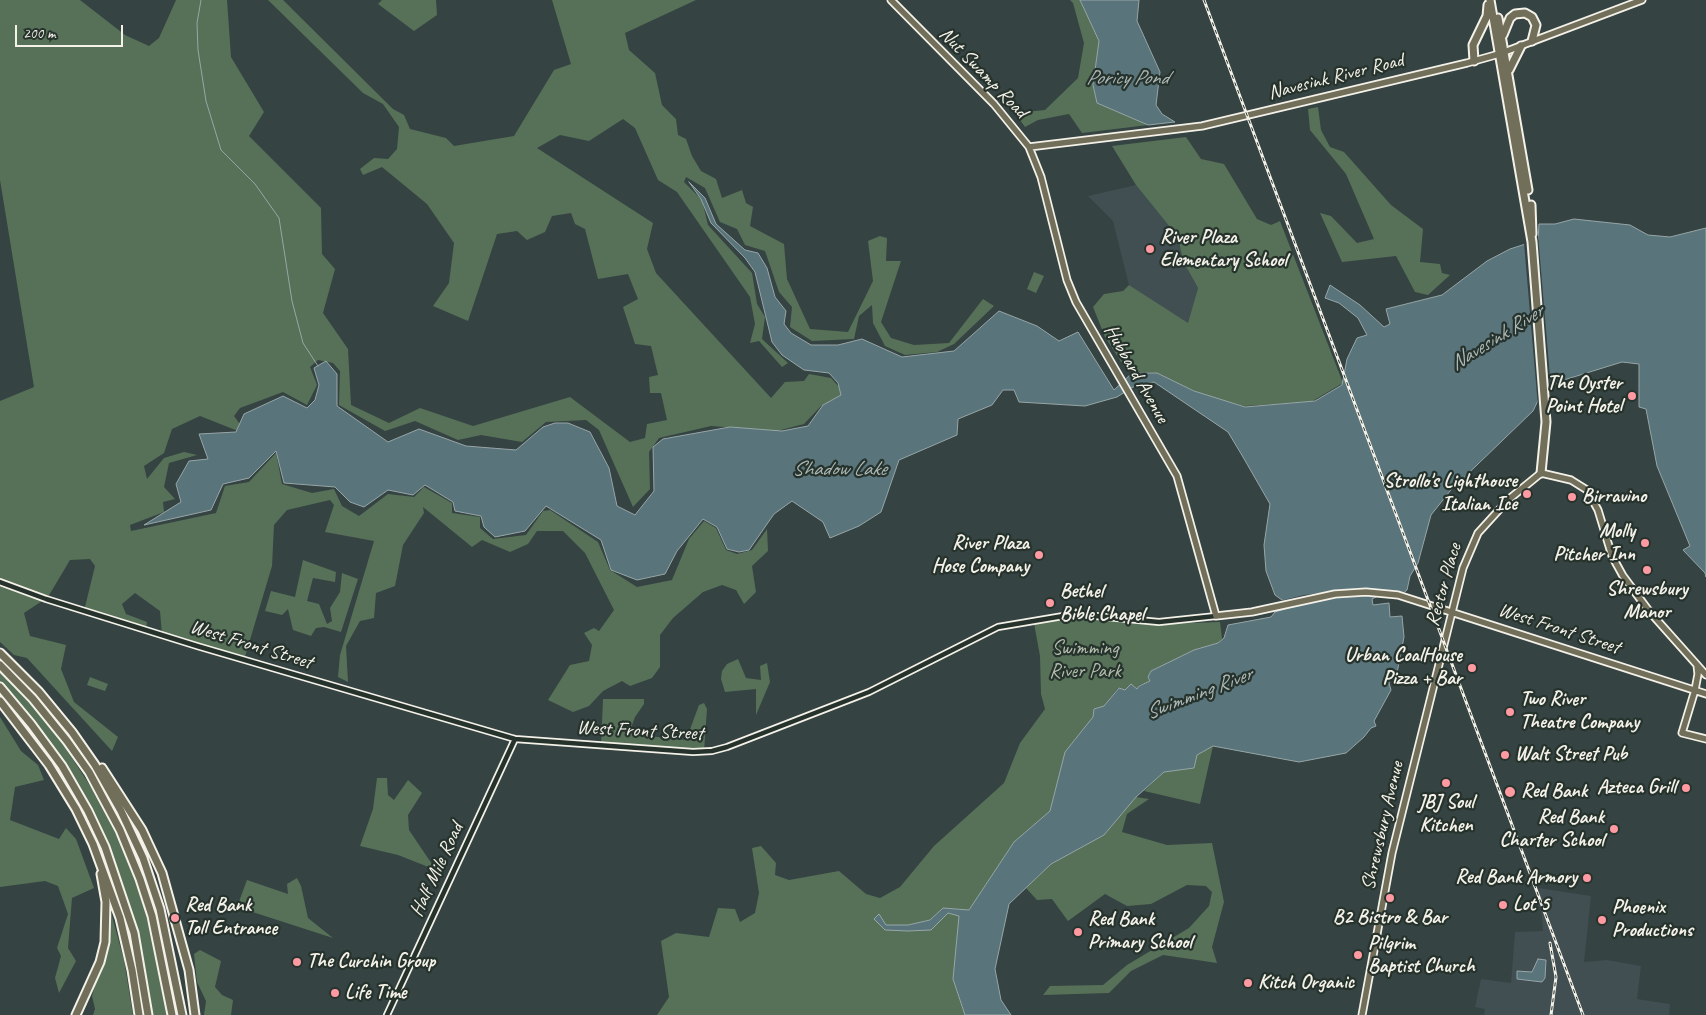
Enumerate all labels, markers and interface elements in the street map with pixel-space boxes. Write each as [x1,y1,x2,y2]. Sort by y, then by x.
scale bar [18,15,125,47]
street label: Nut Swamp Road [934,23,1032,123]
text: 200 m [23,24,55,43]
street label: Navesink River Road [1266,49,1406,105]
water label: Poricy Pond [1086,65,1168,91]
place label: River Plaza Elementary School [1160,226,1287,273]
marker: River Plaza Elementary School [1144,243,1156,255]
water label: Navesink River [1446,299,1548,377]
street label: Hubbard Avenue [1098,320,1174,428]
place label: The Oyster Point Hotel [1546,372,1622,419]
marker: The Oyster Point Hotel [1626,390,1638,402]
water label: Shadow Lake [792,456,886,482]
place label: Strollo's Lighthouse Italian Ice [1384,470,1517,517]
place label: Birravino [1582,485,1646,509]
marker: Strollo's Lighthouse Italian Ice [1521,488,1533,500]
marker: Birravino [1566,491,1578,503]
place label: Molly Pitcher Inn [1553,520,1635,567]
place label: River Plaza Hose Company [932,532,1029,579]
marker: Molly Pitcher Inn [1639,537,1651,549]
street label: Rector Place [1421,541,1467,629]
marker: River Plaza Hose Company [1033,549,1045,561]
marker: Shrewsbury Manor [1641,564,1653,576]
place label: Shrewsbury Manor [1606,578,1688,625]
place label: Bethel Bible Chapel [1060,580,1144,627]
marker: Bethel Bible Chapel [1044,597,1056,609]
street label: West Front Street [1495,598,1623,660]
street label: West Front Street [187,615,315,675]
park label: Swimming River Park [1049,637,1121,684]
place label: Urban CoalHouse Pizza + Bar [1345,644,1462,691]
water label: Swimming River [1142,662,1256,726]
marker: Urban CoalHouse Pizza + Bar [1466,662,1478,674]
place label: Two River Theatre Company [1520,688,1639,735]
marker: Two River Theatre Company [1504,706,1516,718]
street label: West Front Street [576,716,704,746]
place label: Walt Street Pub [1515,743,1627,767]
marker: Walt Street Pub [1499,749,1511,761]
street label: Shrewsbury Avenue [1357,759,1409,893]
place label: Azteca Grill [1597,776,1676,800]
marker: JBJ Soul Kitchen [1440,777,1452,789]
place label: Red Bank [1521,780,1587,804]
marker: Azteca Grill [1680,782,1692,794]
marker: Red Bank [1503,785,1517,799]
place label: JBJ Soul Kitchen [1418,791,1474,838]
place label: Red Bank Charter School [1499,806,1604,853]
street label: Half Mile Road [405,819,469,921]
marker: Red Bank Charter School [1608,823,1620,835]
place label: Red Bank Armory [1455,866,1577,890]
marker: Red Bank Armory [1581,872,1593,884]
marker: B2 Bistro & Bar [1384,892,1396,904]
place label: Lot 5 [1513,893,1549,917]
place label: Red Bank Toll Entrance [185,894,277,941]
place label: Phoenix Productions [1612,896,1693,943]
marker: Lot 5 [1497,899,1509,911]
place label: B2 Bistro & Bar [1333,906,1447,930]
place label: Red Bank Primary School [1088,908,1192,955]
marker: Red Bank Toll Entrance [169,912,181,924]
marker: Phoenix Productions [1596,914,1608,926]
marker: Red Bank Primary School [1072,926,1084,938]
place label: Pilgrim Baptist Church [1368,932,1475,979]
marker: Pilgrim Baptist Church [1352,949,1364,961]
place label: The Curchin Group [307,950,435,974]
marker: The Curchin Group [291,956,303,968]
place label: Kitch Organic [1258,971,1354,995]
marker: Kitch Organic [1242,977,1254,989]
place label: Life Time [345,981,406,1005]
marker: Life Time [329,987,341,999]

